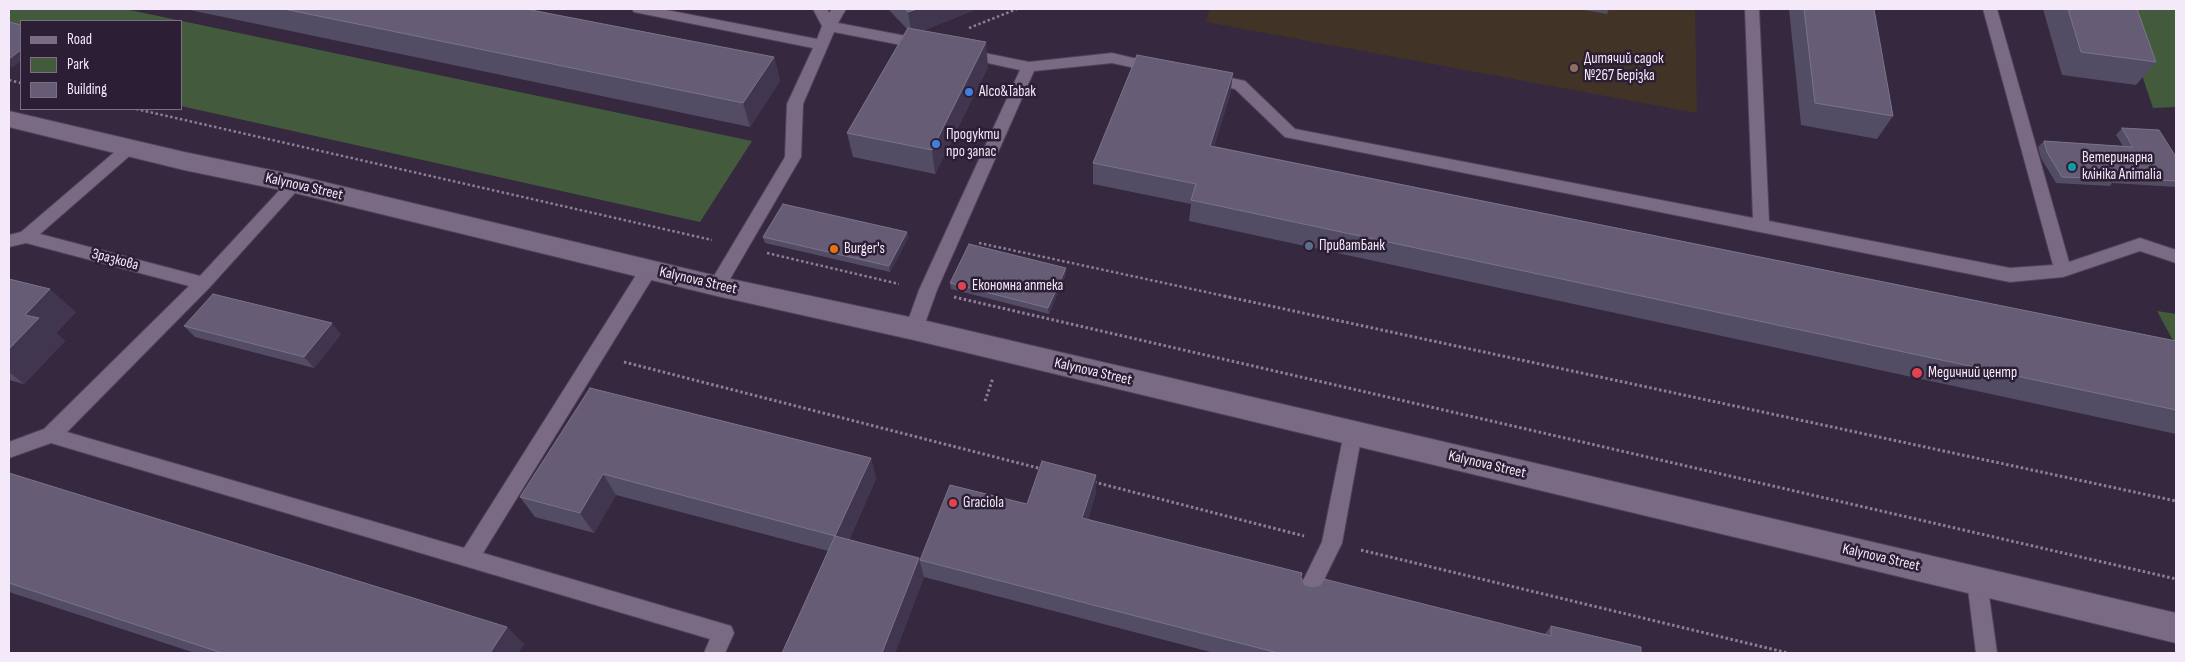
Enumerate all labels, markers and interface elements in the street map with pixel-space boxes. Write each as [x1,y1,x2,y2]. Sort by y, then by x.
legend [20,20,182,110]
text: Road [67,30,92,49]
place label: Дитячий садок №267 Берізка [1584,50,1664,85]
text: Park [67,55,89,74]
marker: Дитячий садок №267 Берізка [1568,62,1580,74]
text: Building [67,80,107,99]
place label: Alco&Tabak [979,83,1036,101]
marker: Alco&Tabak [963,86,975,98]
place label: Продукти про запас [946,126,1000,161]
marker: Продукти про запас [930,138,942,150]
place label: Ветеринарна клініка Animalia [2082,149,2162,184]
marker: Ветеринарна клініка Animalia [2066,161,2078,173]
street label: Kalynova Street [264,169,344,205]
place label: ПриватБанк [1319,237,1385,255]
place label: Burger's [844,240,885,258]
marker: ПриватБанк [1303,240,1315,252]
marker: Burger's [828,243,840,255]
street label: Зразкова [90,245,140,275]
street label: Kalynova Street [658,263,738,299]
place label: Економна аптека [972,277,1063,295]
marker: Економна аптека [956,280,968,292]
street label: Kalynova Street [1053,354,1133,390]
place label: Медичний центр [1928,364,2017,382]
marker: Медичний центр [1910,366,1924,380]
street label: Kalynova Street [1447,447,1527,483]
place label: Graciola [963,494,1004,512]
marker: Graciola [947,497,959,509]
street label: Kalynova Street [1841,540,1921,576]

